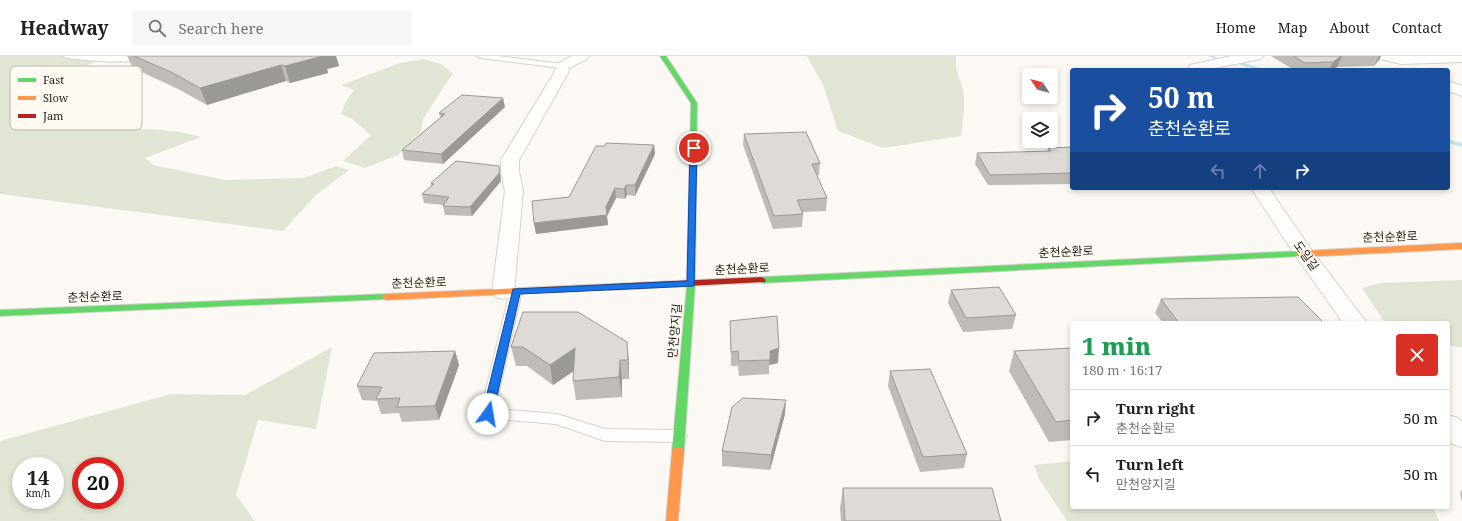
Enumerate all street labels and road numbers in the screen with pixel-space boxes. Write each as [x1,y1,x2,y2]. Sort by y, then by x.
street label: 춘천순환로 [1362,227,1418,246]
street label: 도일길 [1290,237,1323,274]
street label: 춘천순환로 [1038,242,1094,261]
street label: 춘천순환로 [714,259,770,278]
street label: 춘천순환로 [391,273,447,292]
street label: 춘천순환로 [67,287,123,306]
street label: 만천양지길 [664,303,685,359]

